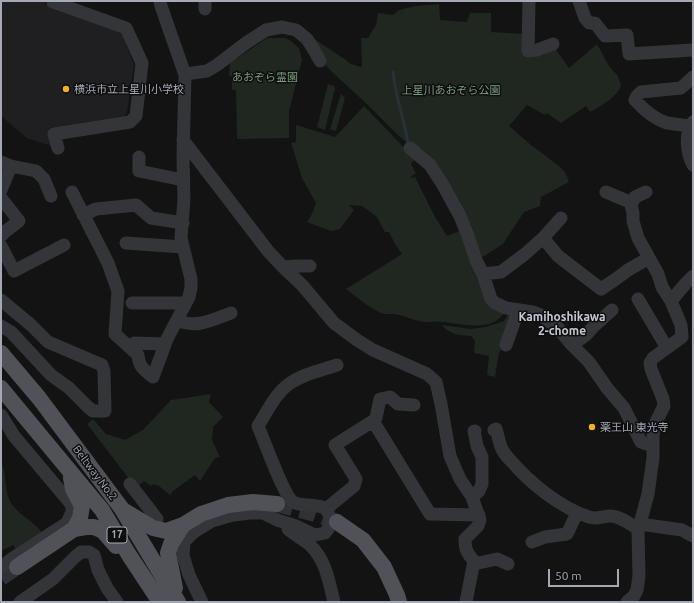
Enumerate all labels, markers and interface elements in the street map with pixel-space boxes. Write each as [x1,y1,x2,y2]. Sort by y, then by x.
park label: あおぞら霊園 [232,70,298,84]
place label: 横浜市立上星川小学校 [74,82,184,96]
park label: 上星川あおぞら公園 [402,83,500,97]
marker: 横浜市立上星川小学校 [61,84,71,94]
district label: Kamihoshikawa 2-chome [518,310,606,338]
place label: 薬王山 東光寺 [600,420,669,434]
marker: 薬王山 東光寺 [587,422,597,432]
street label: Beltway No.2 [70,443,120,503]
road number: 17 [107,527,127,543]
scale bar [550,561,621,587]
text: 50 m [555,569,582,582]

